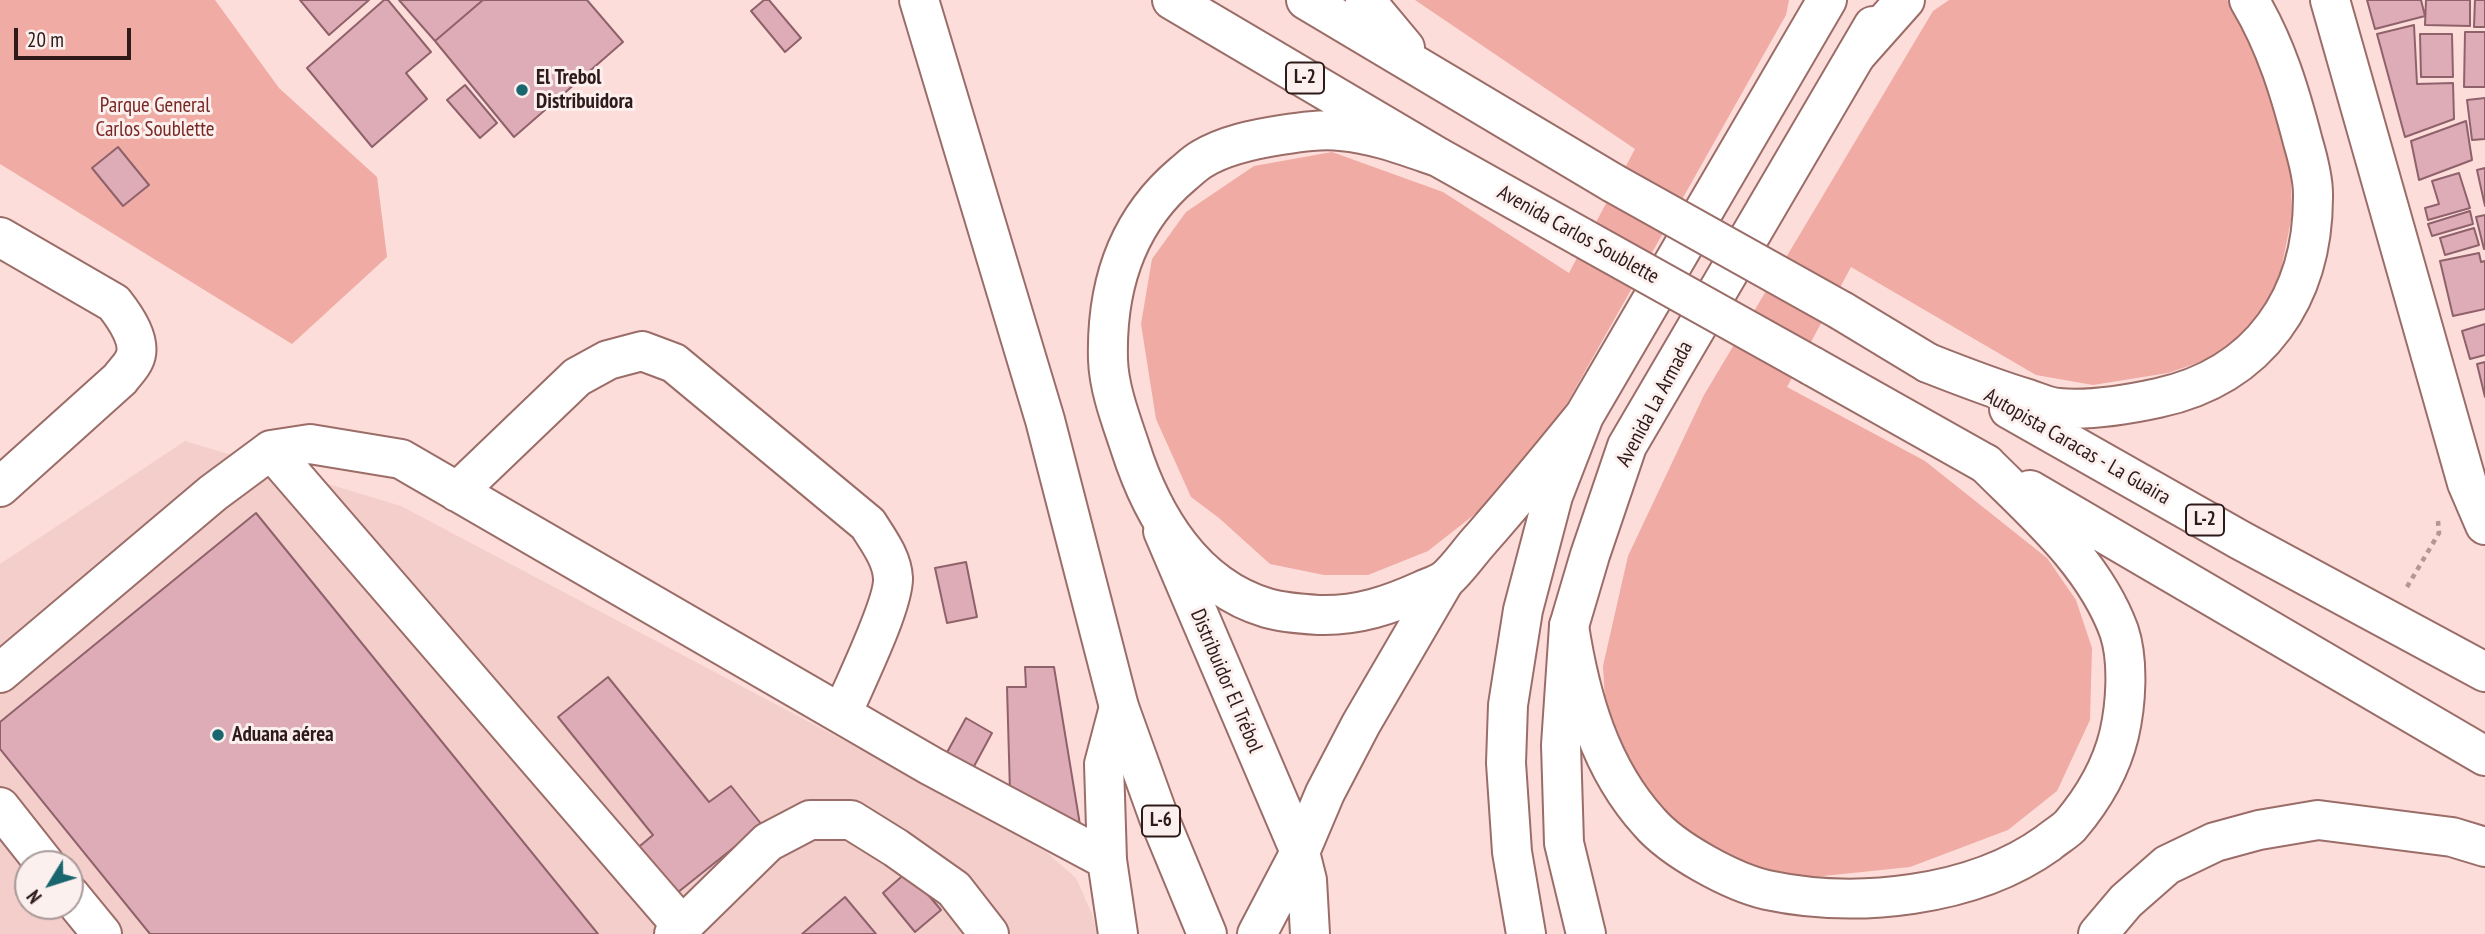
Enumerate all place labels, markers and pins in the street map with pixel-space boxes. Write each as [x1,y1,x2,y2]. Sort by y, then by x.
place label: El Trebol Distribuidora [536,65,633,115]
marker: El Trebol Distribuidora [514,82,530,98]
place label: Aduana aérea [232,722,334,748]
marker: Aduana aérea [210,727,226,743]

